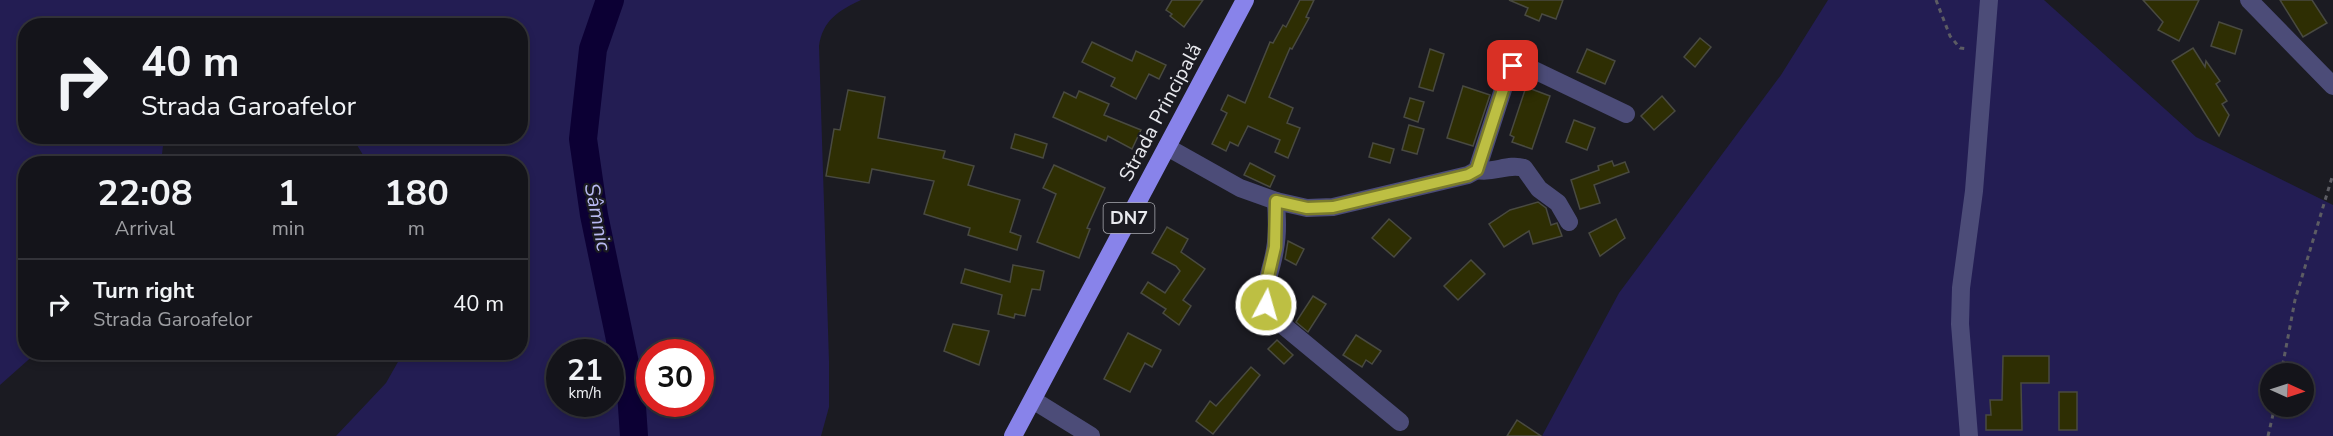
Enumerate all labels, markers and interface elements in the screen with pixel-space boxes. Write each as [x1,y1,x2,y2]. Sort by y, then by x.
text: 40 m [141,34,240,91]
street label: Strada Principală [1113,39,1208,186]
pin [1487,40,1538,91]
icon: right [42,42,120,120]
icon: arrive [1496,49,1529,82]
text: Strada Garoafelor [141,88,356,125]
text: 22:08 [97,169,193,218]
text: 1 [277,169,299,218]
text: 180 [384,169,449,218]
water label: Sâmnic [578,181,618,254]
road number: DN7 [1104,203,1154,233]
text: Arrival [115,215,175,242]
text: min [272,215,305,242]
text: m [408,215,425,242]
position arrow [1234,273,1298,337]
text: Turn right [93,276,194,306]
icon: right [42,288,75,321]
text: 40 m [453,289,504,319]
text: Strada Garoafelor [93,306,252,333]
speed limit sign: 30 [636,339,714,417]
text: 21 [567,350,603,391]
north arrow [2260,363,2314,417]
map controls [2260,363,2314,417]
text: km/h [568,383,602,403]

